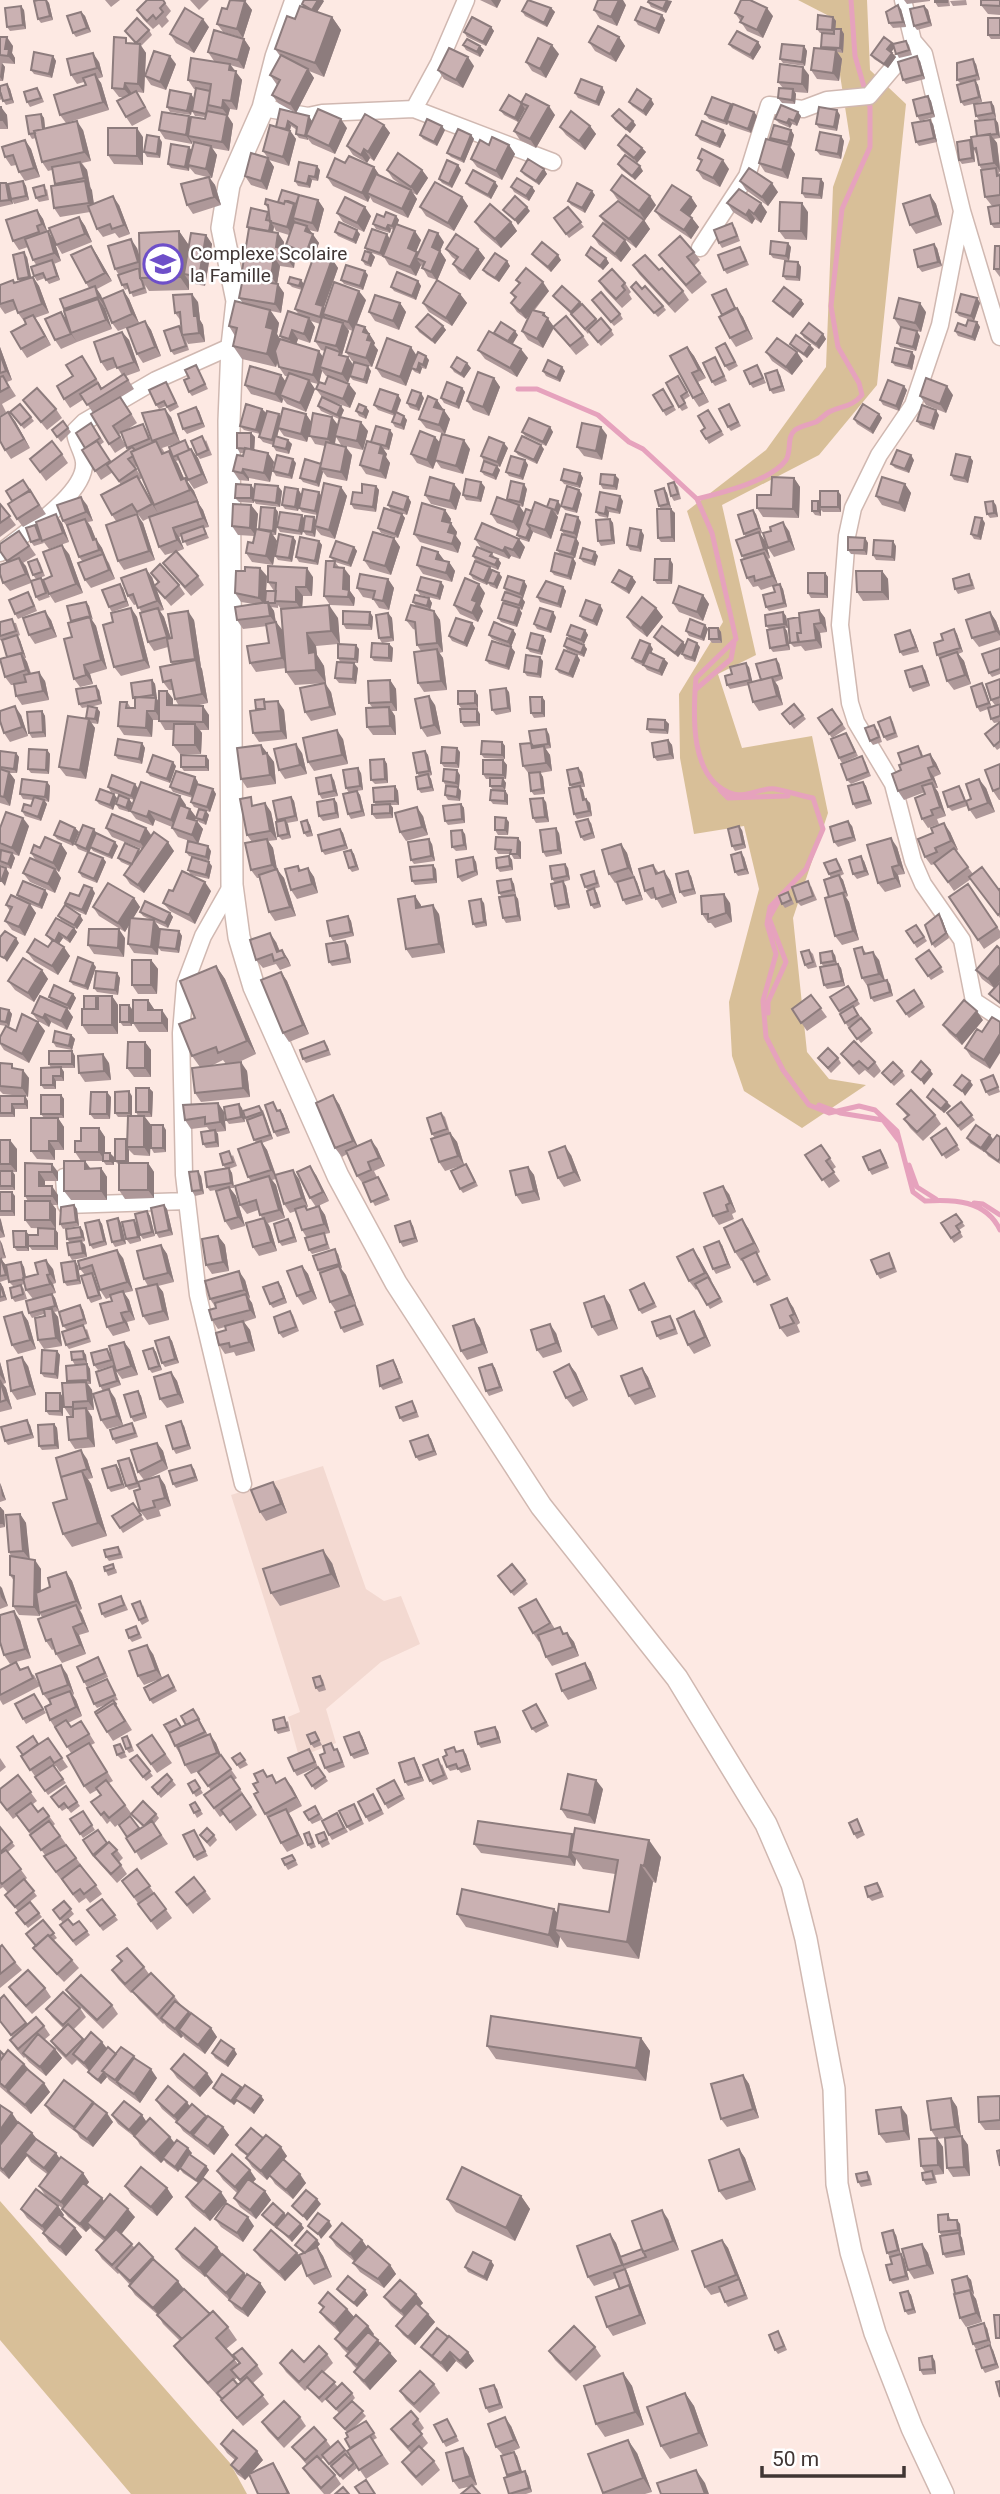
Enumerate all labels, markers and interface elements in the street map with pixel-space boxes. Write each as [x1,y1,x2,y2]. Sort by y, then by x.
place label: Complexe Scolaire la Famille [190,242,347,287]
school or university icon: Complexe Scolaire la Famille [142,243,184,285]
scale bar [762,2434,904,2478]
text: 50 m [772,2447,819,2471]

